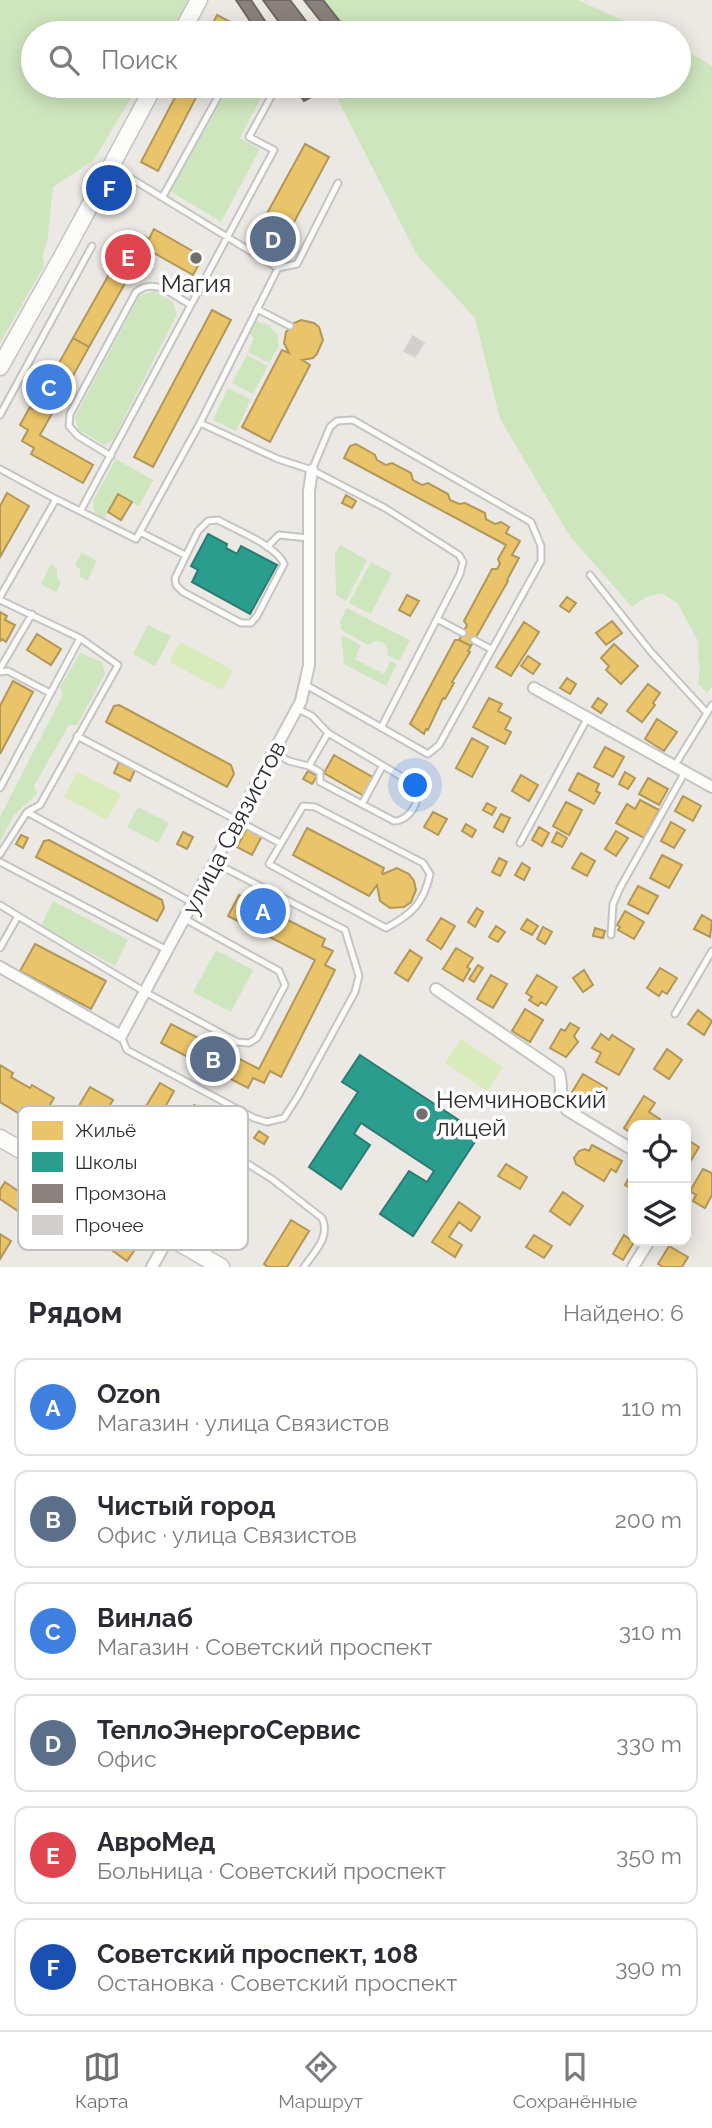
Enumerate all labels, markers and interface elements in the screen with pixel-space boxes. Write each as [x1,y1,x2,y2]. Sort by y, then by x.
search box [21,21,691,98]
icon: search [45,41,83,79]
text: Поиск [101,45,178,75]
pin: F [86,162,132,214]
pin: D [250,213,296,265]
pin: E [105,231,151,283]
marker: Магия [188,250,204,266]
place label: Магия [161,269,231,298]
pin: C [26,361,72,413]
street label: улица Связистов [175,736,292,920]
your location [398,768,432,802]
pin: A [240,885,286,937]
pin: B [190,1033,236,1085]
place label: Немчиновский лицей [436,1085,606,1142]
legend [18,1106,248,1250]
marker: Немчиновский лицей [414,1106,430,1122]
text: Жильё [75,1119,136,1141]
map controls [628,1120,691,1246]
button: locate [628,1120,691,1183]
text: Школы [75,1151,137,1173]
text: Промзона [75,1182,166,1204]
button: layers [628,1183,691,1246]
text: Прочее [75,1214,144,1236]
text: Рядом [28,1295,122,1330]
text: Найдено: 6 [563,1299,684,1326]
text: Ozon [97,1379,161,1409]
text: A [45,1394,61,1421]
text: 110 m [621,1394,682,1421]
text: Магазин · улица Связистов [97,1409,389,1436]
text: Чистый город [97,1491,276,1521]
text: B [45,1506,61,1533]
text: 200 m [615,1506,682,1533]
text: Офис · улица Связистов [97,1521,357,1548]
text: Винлаб [97,1603,193,1633]
text: C [45,1618,61,1645]
text: 310 m [619,1618,682,1645]
text: Магазин · Советский проспект [97,1633,432,1660]
text: ТеплоЭнергоСервис [97,1715,361,1745]
text: D [45,1730,61,1757]
text: 330 m [616,1730,682,1757]
text: Офис [97,1745,157,1772]
text: АвроМед [97,1827,215,1857]
text: E [46,1842,60,1869]
text: 350 m [616,1842,682,1869]
text: Больница · Советский проспект [97,1857,446,1884]
text: Советский проспект, 108 [97,1939,418,1969]
text: F [46,1954,60,1981]
text: 390 m [615,1954,682,1981]
text: Остановка · Советский проспект [97,1969,457,1996]
tab: Карта [75,2048,128,2112]
tab: Маршрут [278,2048,363,2112]
tab: Сохранённые [513,2048,637,2112]

